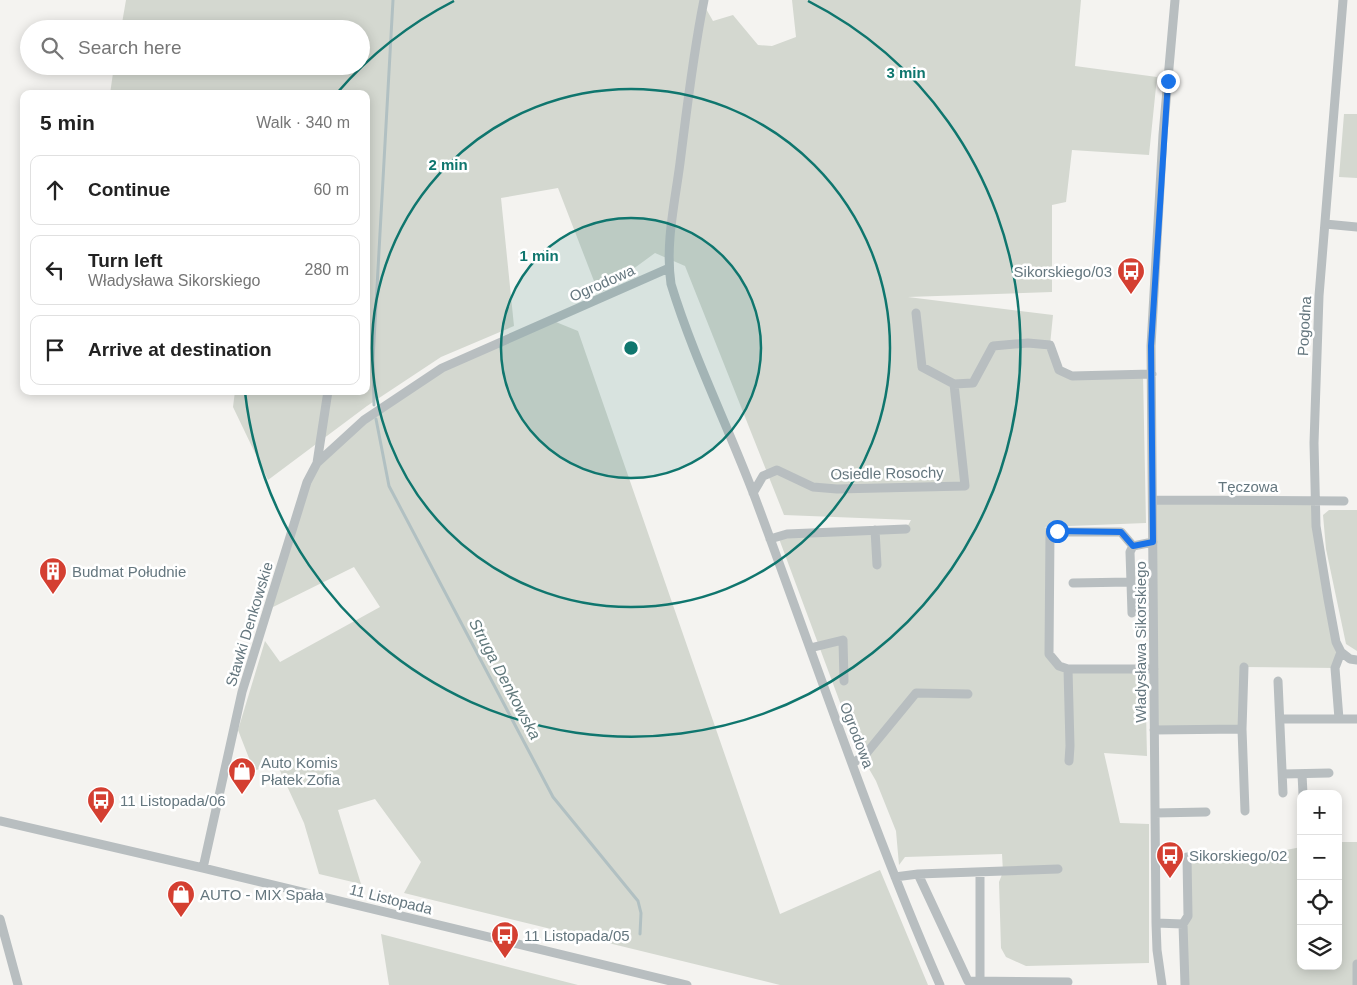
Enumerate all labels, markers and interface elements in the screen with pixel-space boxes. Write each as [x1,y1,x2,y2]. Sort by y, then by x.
search box [20,20,370,75]
icon: search [38,34,66,62]
text: Search here [78,37,182,58]
text: 3 min [886,64,926,81]
route end [1157,70,1180,93]
text: 5 min [40,111,95,134]
text: Walk · 340 m [256,114,350,131]
text: 2 min [428,156,468,173]
icon: ahead [41,176,69,204]
text: Continue [88,179,170,200]
text: 60 m [313,181,349,198]
text: 1 min [519,247,559,264]
text: Turn left [88,250,163,271]
icon: left [41,256,69,284]
bus stop icon: Sikorskiego/03 [1116,256,1146,295]
text: 280 m [305,261,349,278]
street label: Ogrodowa [567,261,638,305]
place label: Sikorskiego/03 [1014,263,1112,280]
text: Władysława Sikorskiego [88,272,261,289]
street label: Pogodna [1294,295,1314,356]
icon: arrive [41,336,69,364]
text: Arrive at destination [88,339,272,360]
centre of rings [622,339,640,357]
street label: Osiedle Rosochy [830,464,944,482]
street label: Tęczowa [1218,478,1279,495]
route start [1046,520,1069,543]
building icon: Budmat Południe [38,556,68,595]
street label: Stawki Denkowskie [222,560,276,688]
street label: Władysława Sikorskiego [1132,561,1149,723]
place label: Budmat Południe [72,563,186,580]
water label: Struga Denkowska [466,616,544,742]
street label: Ogrodowa [837,700,878,771]
place label: Auto Komis Płatek Zofia [261,754,341,788]
shop icon: Auto Komis Płatek Zofia [227,756,257,795]
bus stop icon: 11 Listopada/06 [86,785,116,824]
map controls [1297,790,1342,970]
button: + [1297,790,1342,835]
place label: 11 Listopada/06 [120,792,226,809]
button: − [1297,835,1342,880]
bus stop icon: Sikorskiego/02 [1155,840,1185,879]
place label: Sikorskiego/02 [1189,847,1287,864]
shop icon: AUTO - MIX Spała [166,879,196,918]
street label: 11 Listopada [348,880,435,918]
button: locate [1297,880,1342,925]
place label: AUTO - MIX Spała [200,886,325,903]
bus stop icon: 11 Listopada/05 [490,920,520,959]
button: layers [1297,925,1342,970]
place label: 11 Listopada/05 [524,927,630,944]

